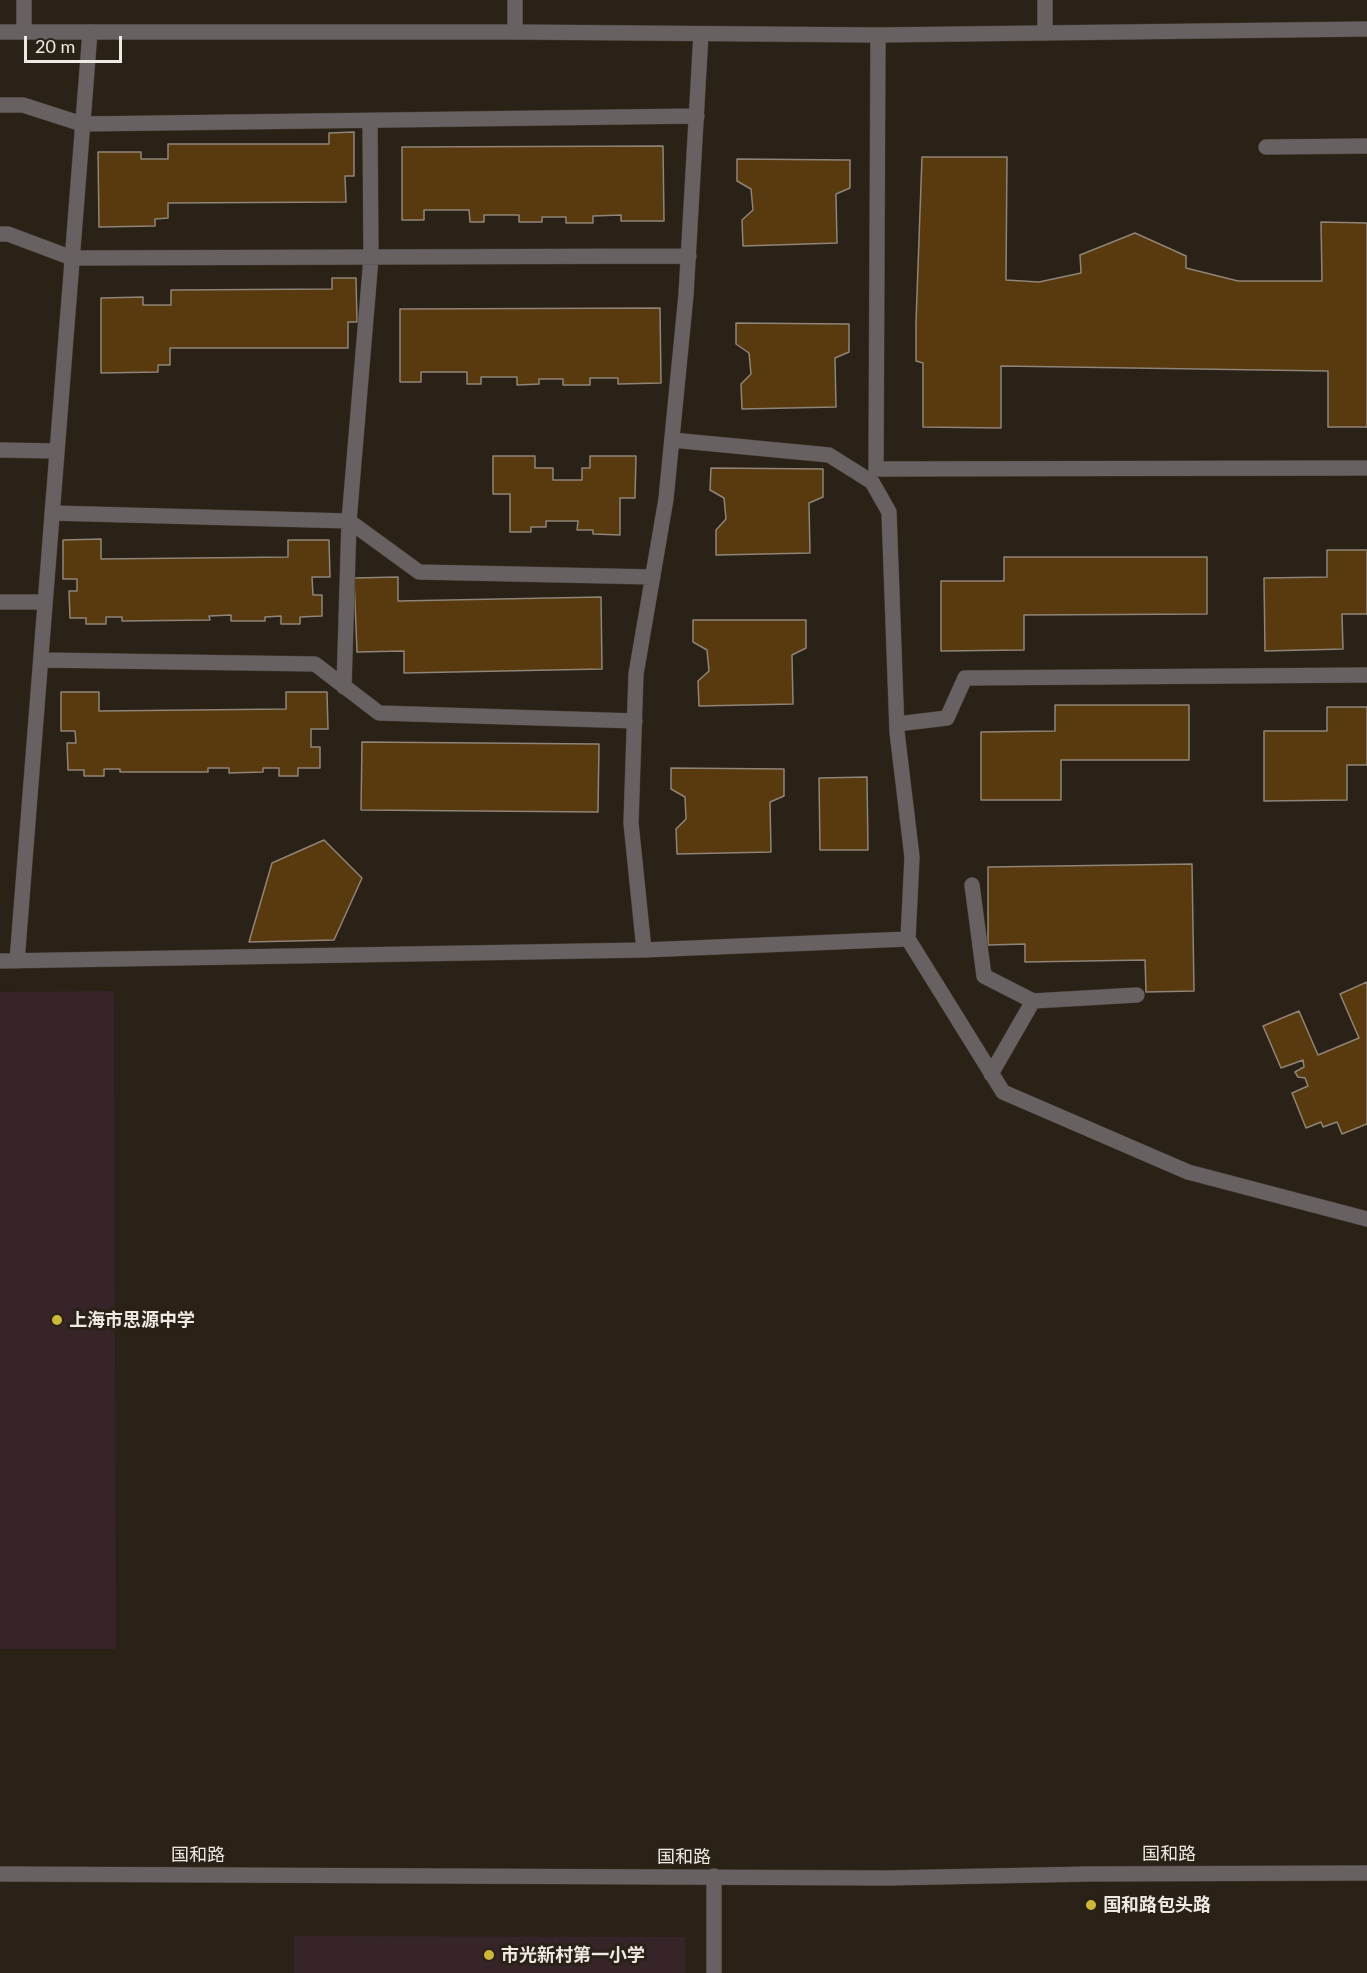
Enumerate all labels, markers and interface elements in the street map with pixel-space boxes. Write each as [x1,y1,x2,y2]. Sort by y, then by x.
scale bar [27,24,124,62]
text: 20 m [35,35,75,57]
place label: 上海市思源中学 [69,1309,195,1331]
marker: 上海市思源中学 [50,1313,64,1327]
street label: 国和路 [1142,1843,1196,1865]
street label: 国和路 [171,1844,225,1866]
street label: 国和路 [657,1846,711,1868]
place label: 国和路包头路 [1103,1894,1211,1916]
marker: 国和路包头路 [1084,1898,1098,1912]
place label: 市光新村第一小学 [501,1944,645,1966]
marker: 市光新村第一小学 [482,1948,496,1962]

